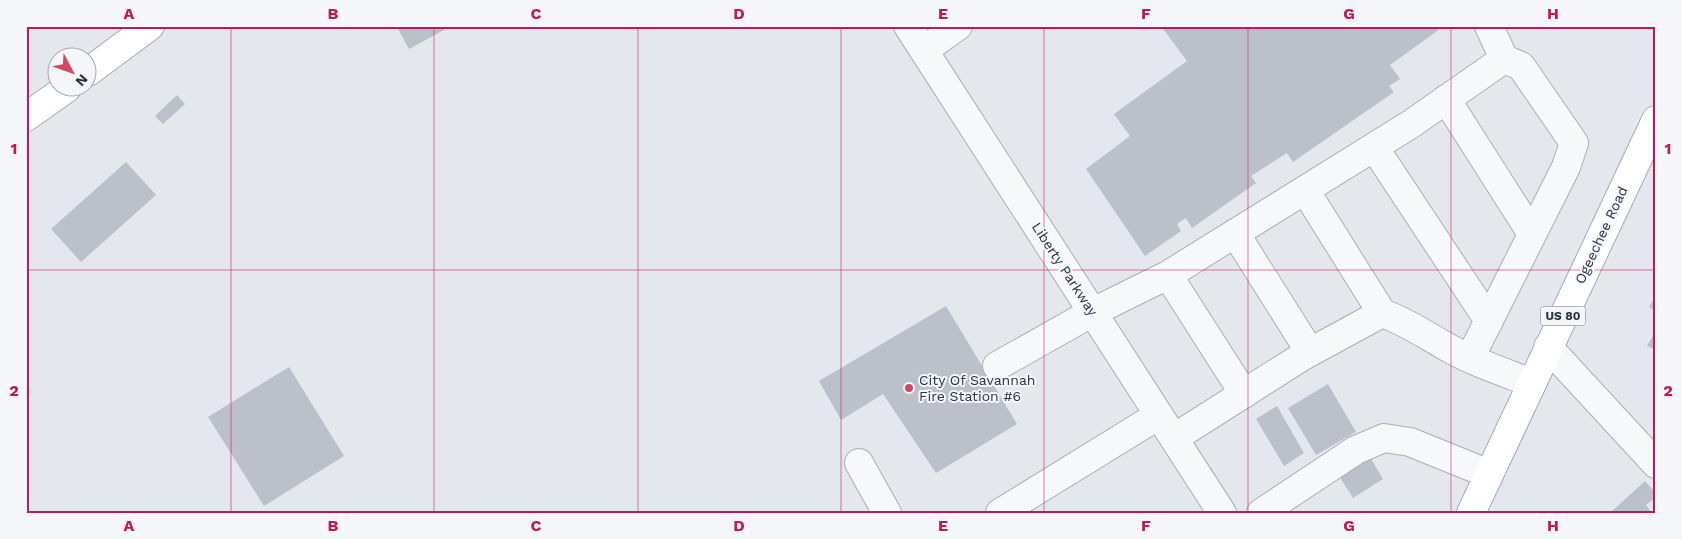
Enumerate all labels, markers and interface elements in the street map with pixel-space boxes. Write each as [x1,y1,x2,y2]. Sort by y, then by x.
text: A [124,4,135,23]
text: B [328,4,339,23]
text: C [531,4,542,23]
text: D [733,4,745,23]
text: E [938,4,948,23]
text: F [1141,4,1151,23]
text: G [1343,4,1355,23]
text: H [1547,4,1559,23]
north arrow [48,48,98,98]
text: N [72,71,91,90]
text: 1 [11,139,17,158]
text: 1 [1665,139,1671,158]
street label: Ogeechee Road [1571,184,1631,286]
street label: Liberty Parkway [1029,219,1102,319]
road number: US 80 [1540,306,1586,326]
place label: City Of Savannah Fire Station #6 [919,372,1036,404]
text: 2 [9,381,19,400]
text: 2 [1663,381,1673,400]
marker: City Of Savannah Fire Station #6 [903,382,915,394]
text: A [124,516,135,535]
text: B [328,516,339,535]
text: C [531,516,542,535]
text: D [733,516,745,535]
text: E [938,516,948,535]
text: F [1141,516,1151,535]
text: G [1343,516,1355,535]
text: H [1547,516,1559,535]

